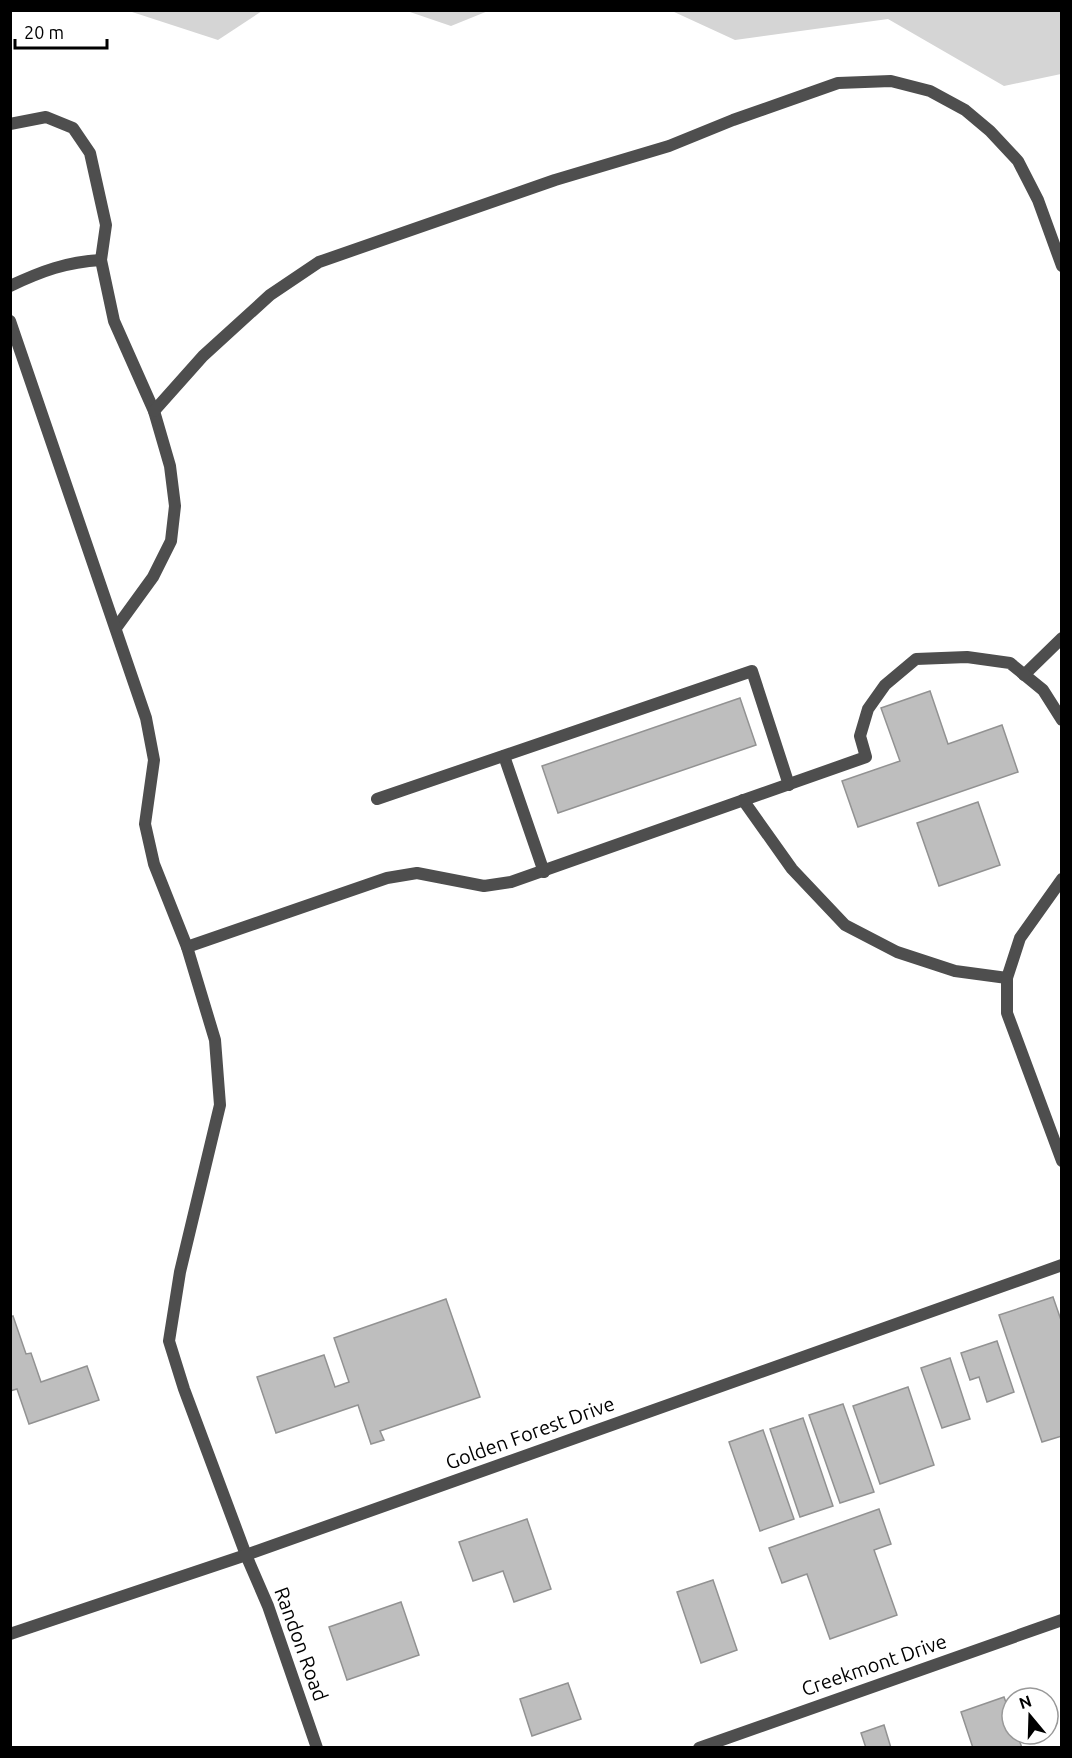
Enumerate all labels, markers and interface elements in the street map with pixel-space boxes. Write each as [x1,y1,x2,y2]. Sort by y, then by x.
scale bar [15,12,106,50]
text: 20 m [24,22,64,42]
street label: Golden Forest Drive [442,1391,617,1474]
street label: Randon Road [270,1584,333,1704]
street label: Creekmont Drive [798,1629,949,1700]
north arrow [1000,1686,1060,1746]
text: N [1017,1691,1034,1712]

